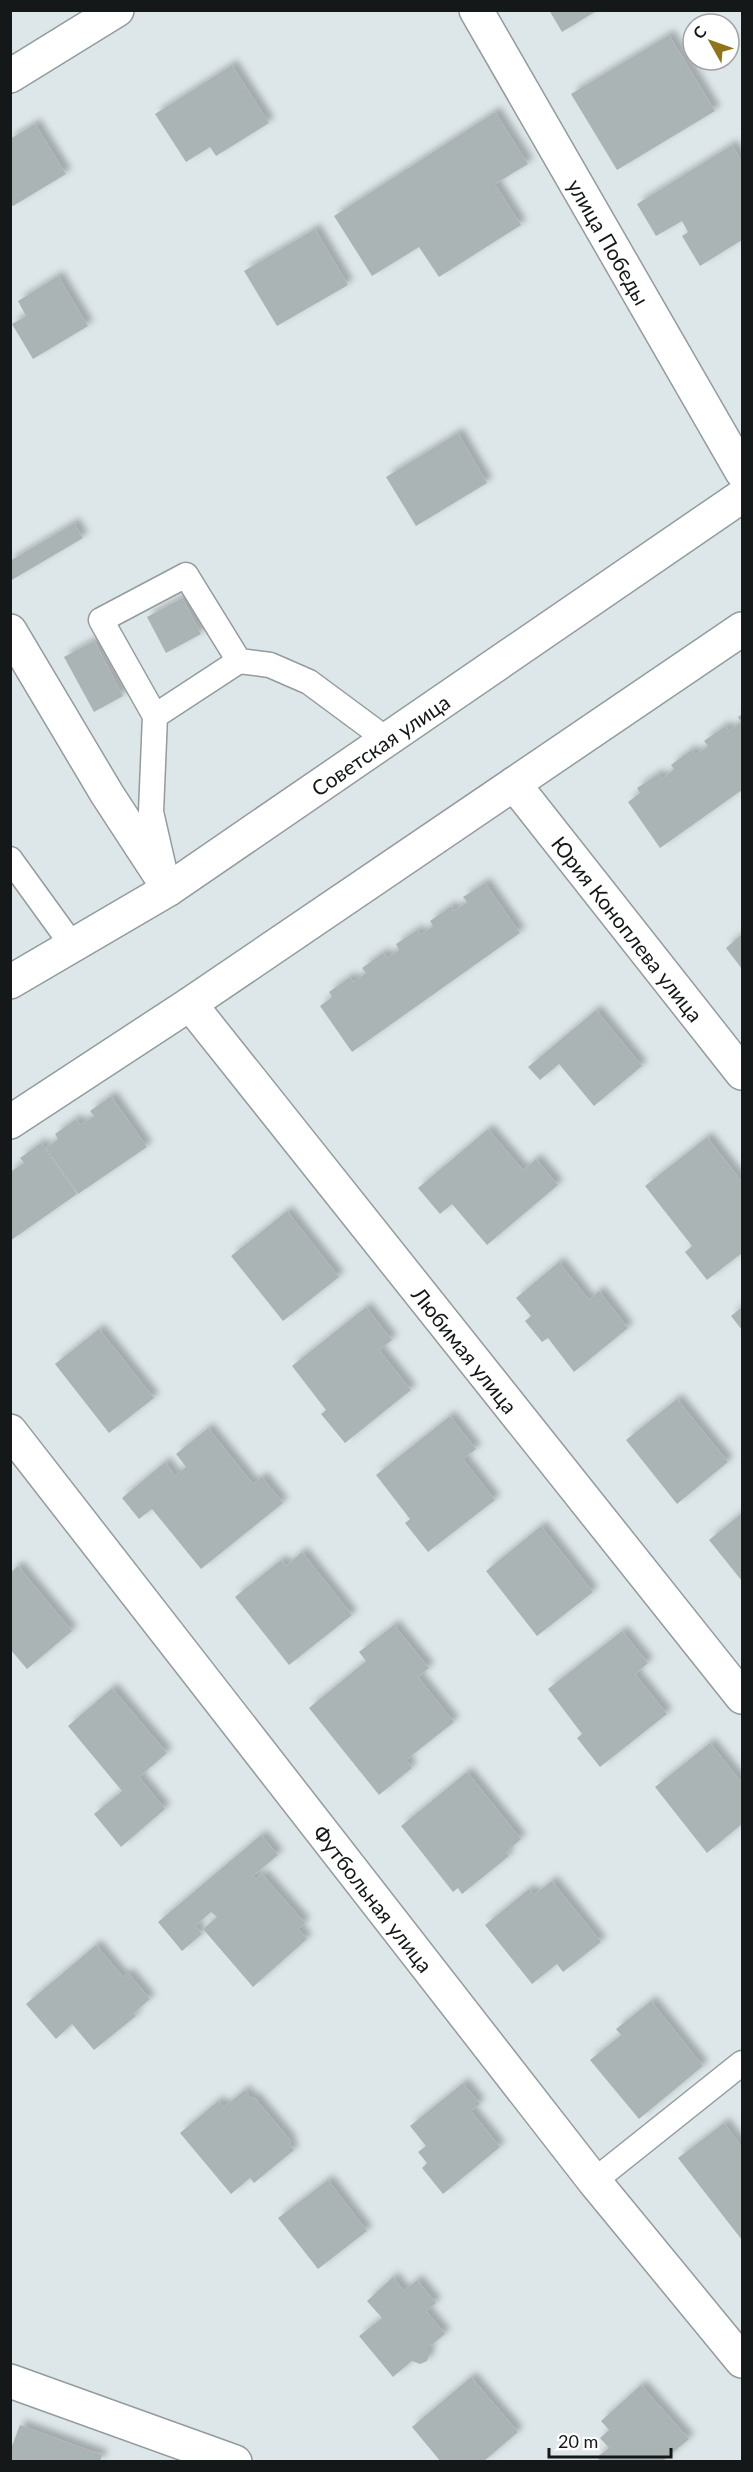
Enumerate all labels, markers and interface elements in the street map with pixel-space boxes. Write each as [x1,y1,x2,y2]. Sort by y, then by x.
north arrow [681,12,741,72]
text: С [688,22,710,42]
street label: улица Победы [563,174,655,309]
street label: Советская улица [306,688,454,800]
street label: Юрия Коноплева улица [547,831,709,1026]
street label: Любимая улица [407,1281,523,1418]
street label: Футбольная улица [309,1820,439,1977]
scale bar [549,2421,670,2459]
text: 20 m [558,2430,598,2452]

